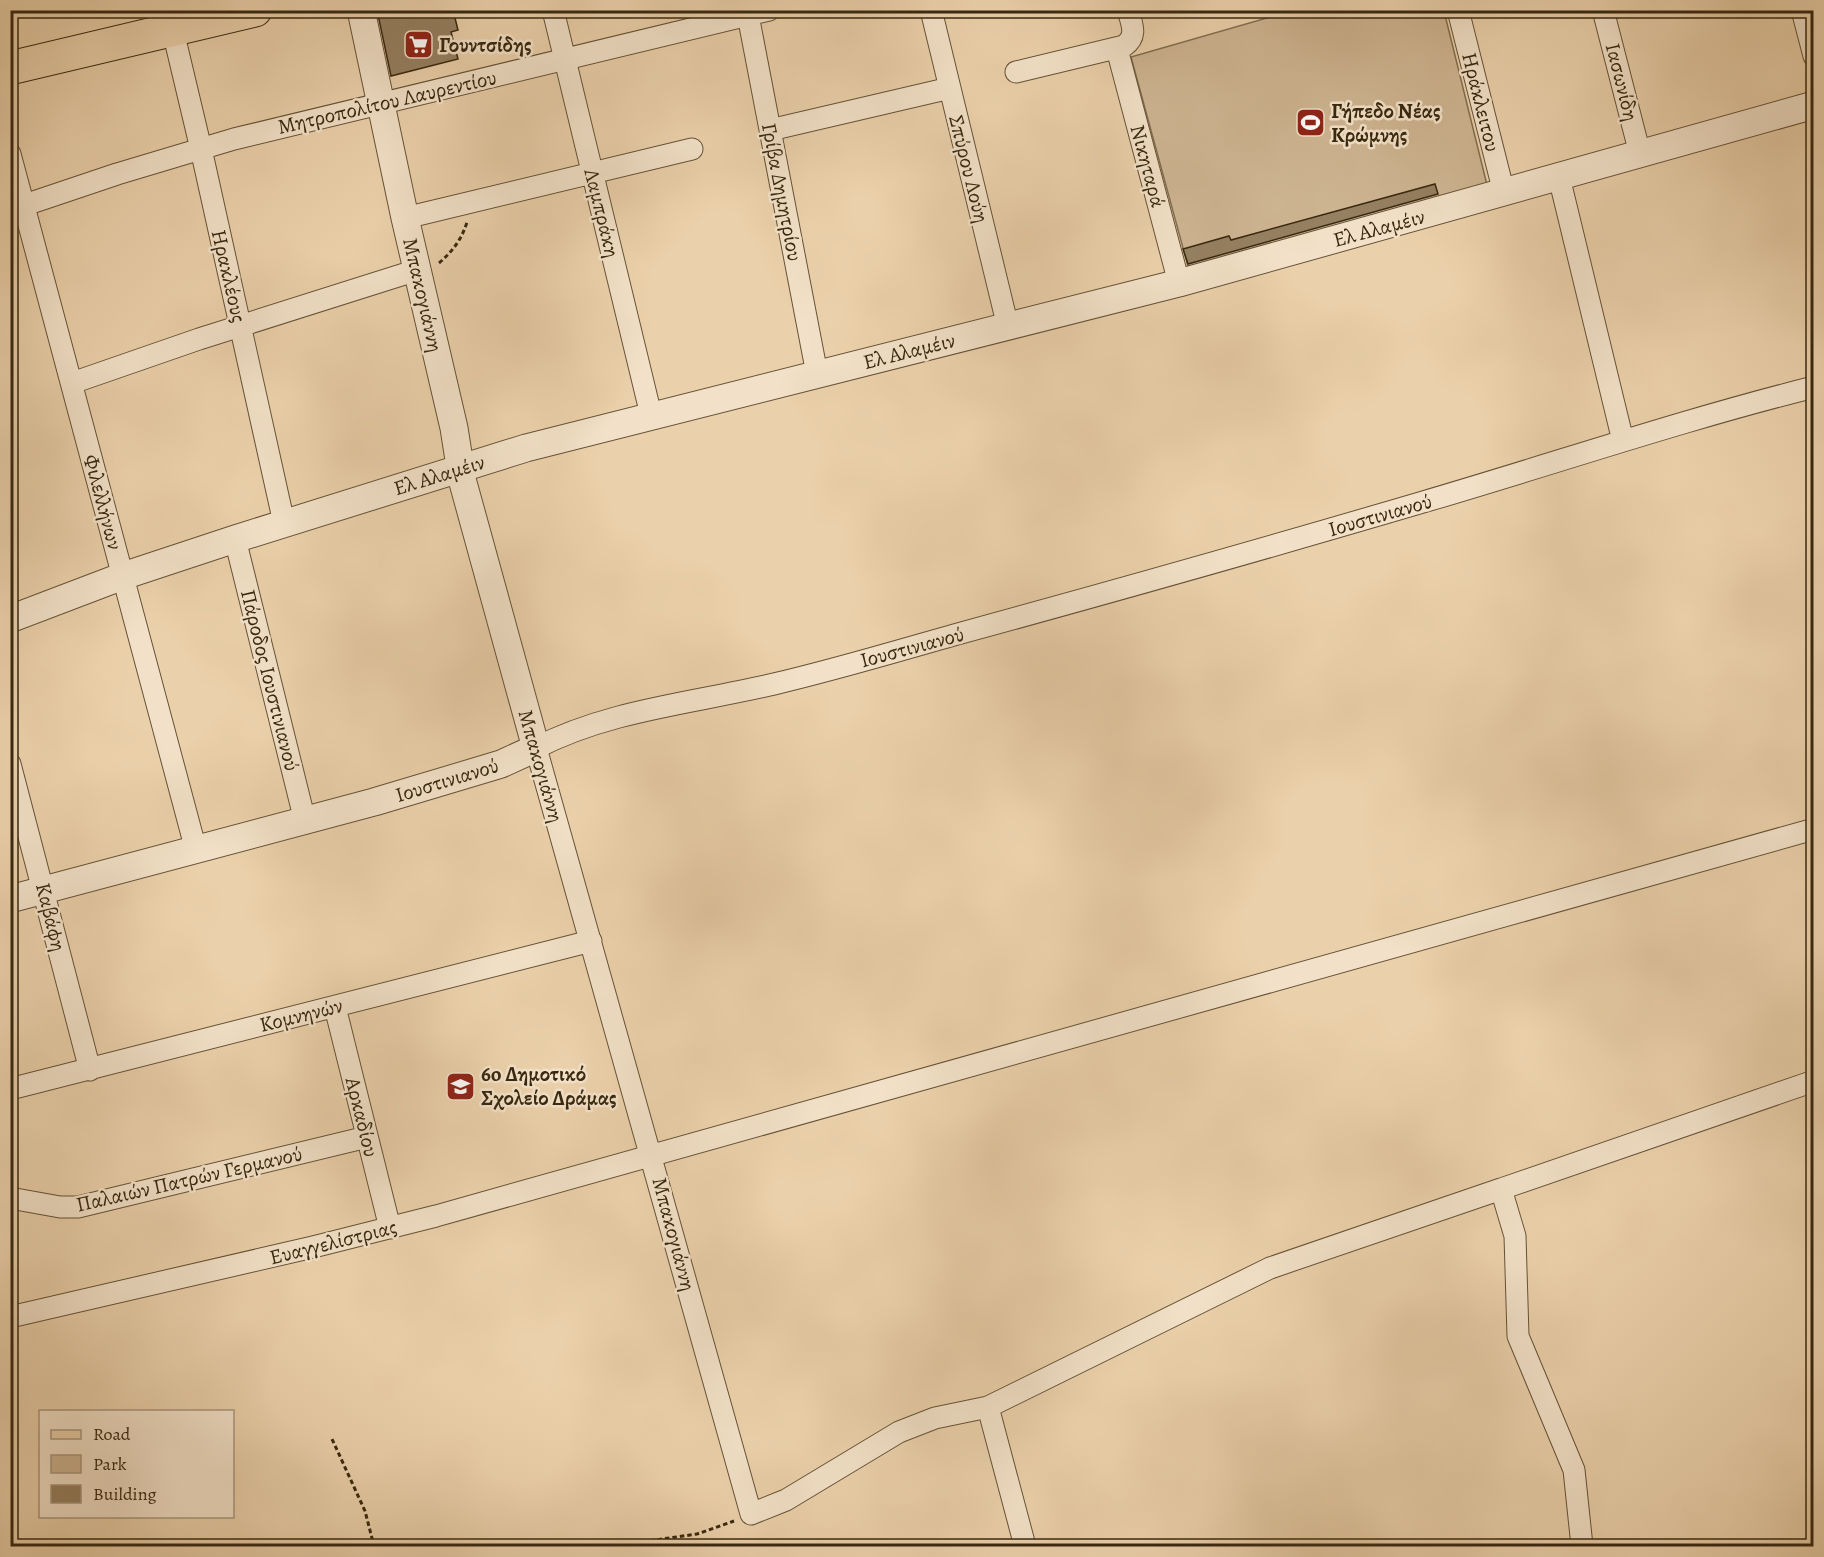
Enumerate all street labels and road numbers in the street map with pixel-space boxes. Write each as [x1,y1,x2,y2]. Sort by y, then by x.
street label: Ιασωνίδη [1599,40,1645,124]
street label: Ηράκλειτου [1455,49,1507,155]
street label: Μητροπολίτου Λαυρεντίου [275,63,499,141]
street label: Σπύρου Λούη [942,112,996,226]
street label: Γρίβα Δημητρίου [755,120,809,264]
street label: Νικηταρά [1124,122,1172,210]
street label: Λαμπράκη [577,165,627,260]
street label: Ελ Αλαμέιν [1330,202,1428,254]
street label: Ηρακλέους [205,227,253,325]
street label: Μπακογιάννη [396,235,450,355]
street label: Ελ Αλαμέιν [860,326,958,376]
street label: Ελ Αλαμέιν [390,448,488,502]
street label: Φιλελλήνων [77,451,129,553]
street label: Ιουστινιανού [1325,487,1435,543]
street label: Πάροδος Ιουστινιανού [234,586,306,774]
street label: Ιουστινιανού [857,620,967,674]
street label: Μπακογιάννη [511,706,571,826]
street label: Ιουστινιανού [392,751,502,809]
street label: Καβάφη [29,880,73,954]
street label: Κομνηνών [256,991,346,1039]
street label: Αρκαδίου [338,1073,385,1160]
street label: Παλαιών Πατρών Γερμανού [73,1139,305,1219]
street label: Μπακογιάννη [645,1174,703,1294]
street label: Ευαγγελίστριας [266,1213,400,1271]

